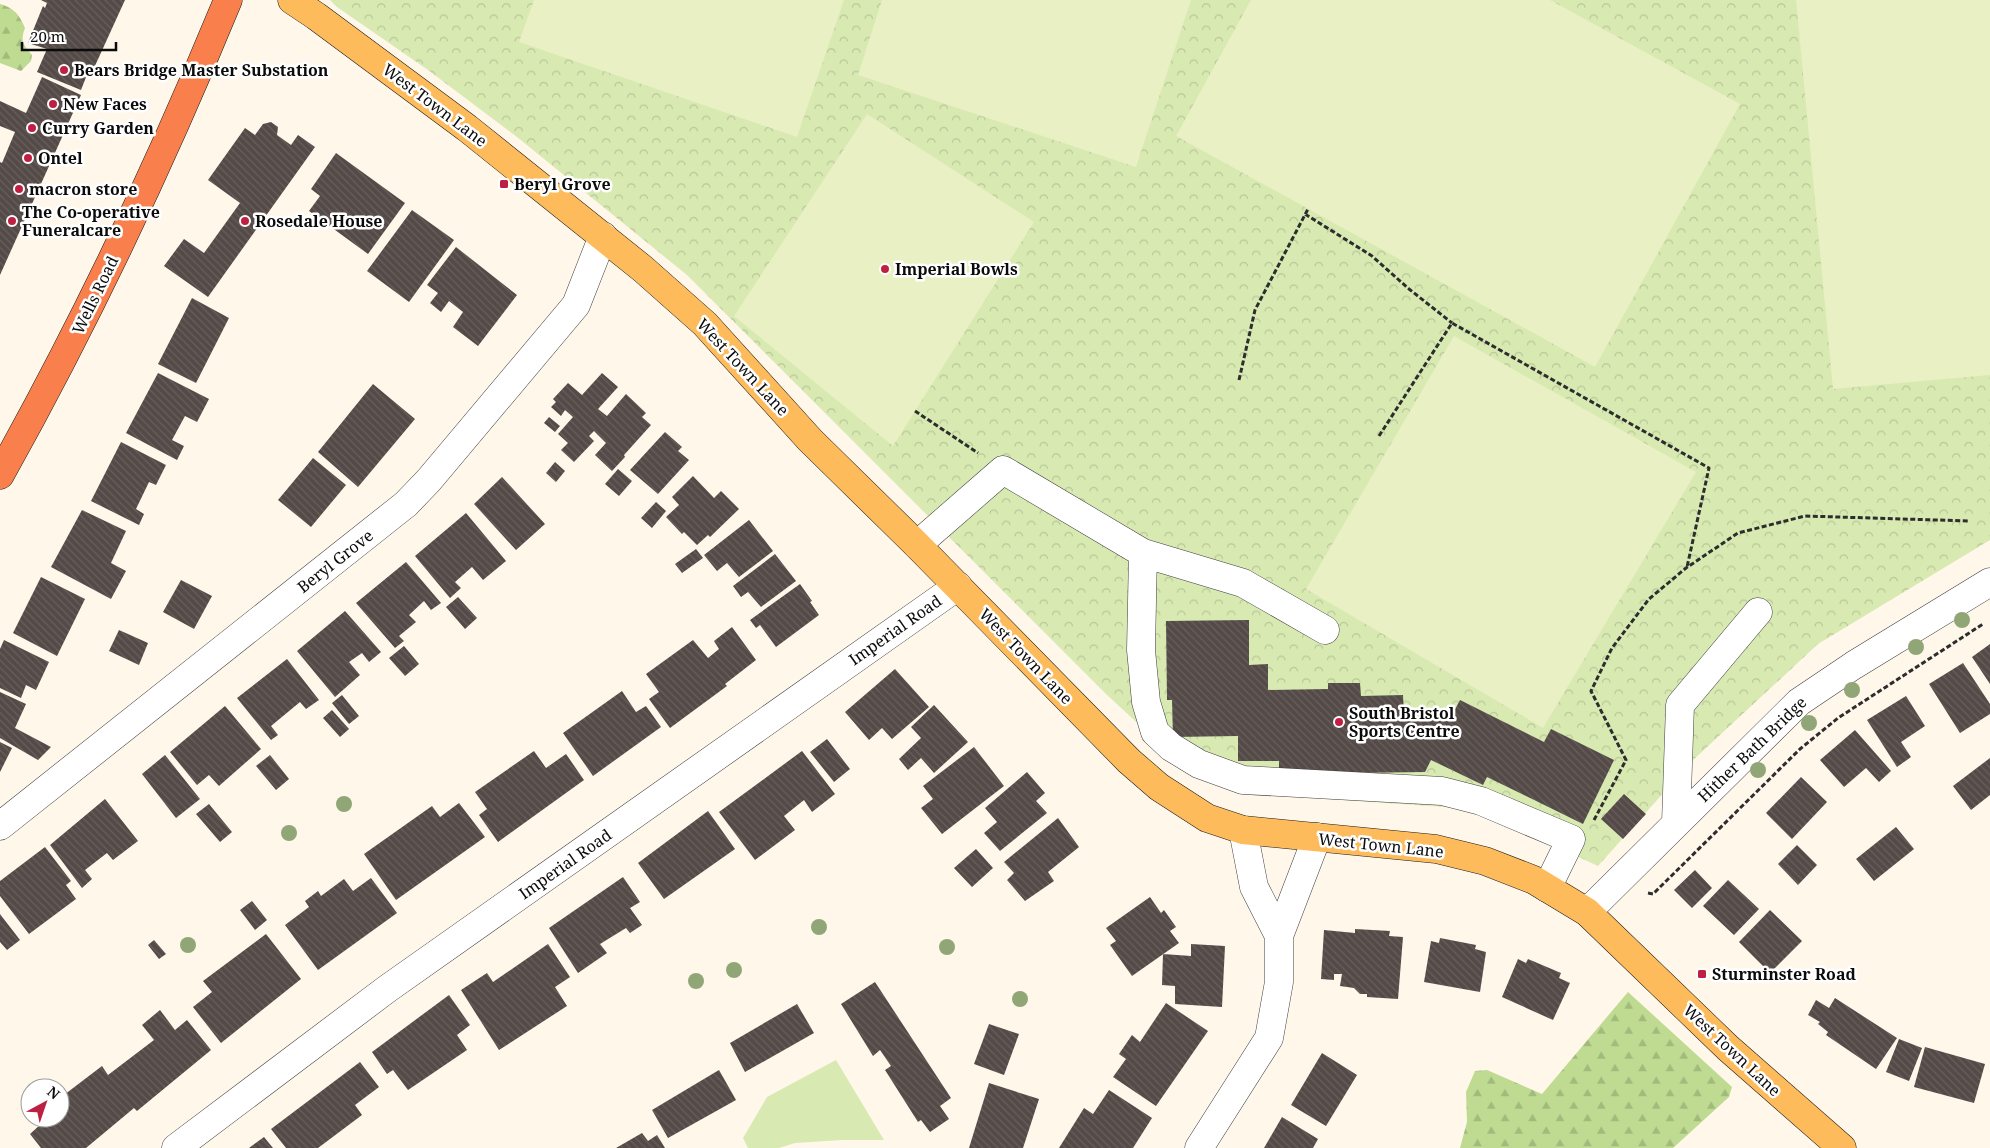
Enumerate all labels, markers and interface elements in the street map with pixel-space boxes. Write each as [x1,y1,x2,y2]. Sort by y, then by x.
scale bar [22,20,116,52]
text: 20 m [30,26,65,46]
street label: West Town Lane [378,58,492,152]
place label: Bears Bridge Master Substation [74,59,329,81]
marker: Bears Bridge Master Substation [58,64,70,76]
place label: New Faces [63,93,147,115]
marker: New Faces [47,98,59,110]
place label: Curry Garden [42,117,154,139]
marker: Curry Garden [26,122,38,134]
place label: Ontel [38,147,83,169]
marker: Ontel [22,152,34,164]
place label: Beryl Grove [514,173,611,195]
place label: macron store [29,178,137,200]
marker: Beryl Grove [498,178,510,190]
marker: macron store [13,183,25,195]
place label: The Co-operative Funeralcare [22,201,160,241]
place label: Rosedale House [255,210,382,232]
marker: The Co-operative Funeralcare [6,215,18,227]
marker: Rosedale House [239,215,251,227]
street label: Wells Road [67,252,123,338]
place label: Imperial Bowls [895,258,1018,280]
marker: Imperial Bowls [879,263,891,275]
street label: West Town Lane [692,314,794,420]
street label: Beryl Grove [292,524,378,598]
street label: Imperial Road [844,590,946,670]
street label: West Town Lane [974,603,1078,709]
street label: Hither Bath Bridge [1693,691,1811,807]
place label: South Bristol Sports Centre [1349,702,1460,742]
marker: South Bristol Sports Centre [1333,716,1345,728]
street label: Imperial Road [514,824,616,904]
street label: West Town Lane [1317,827,1445,863]
place label: Sturminster Road [1712,963,1857,985]
marker: Sturminster Road [1696,968,1708,980]
street label: West Town Lane [1679,999,1785,1101]
north arrow [20,1078,70,1128]
text: N [43,1082,64,1103]

